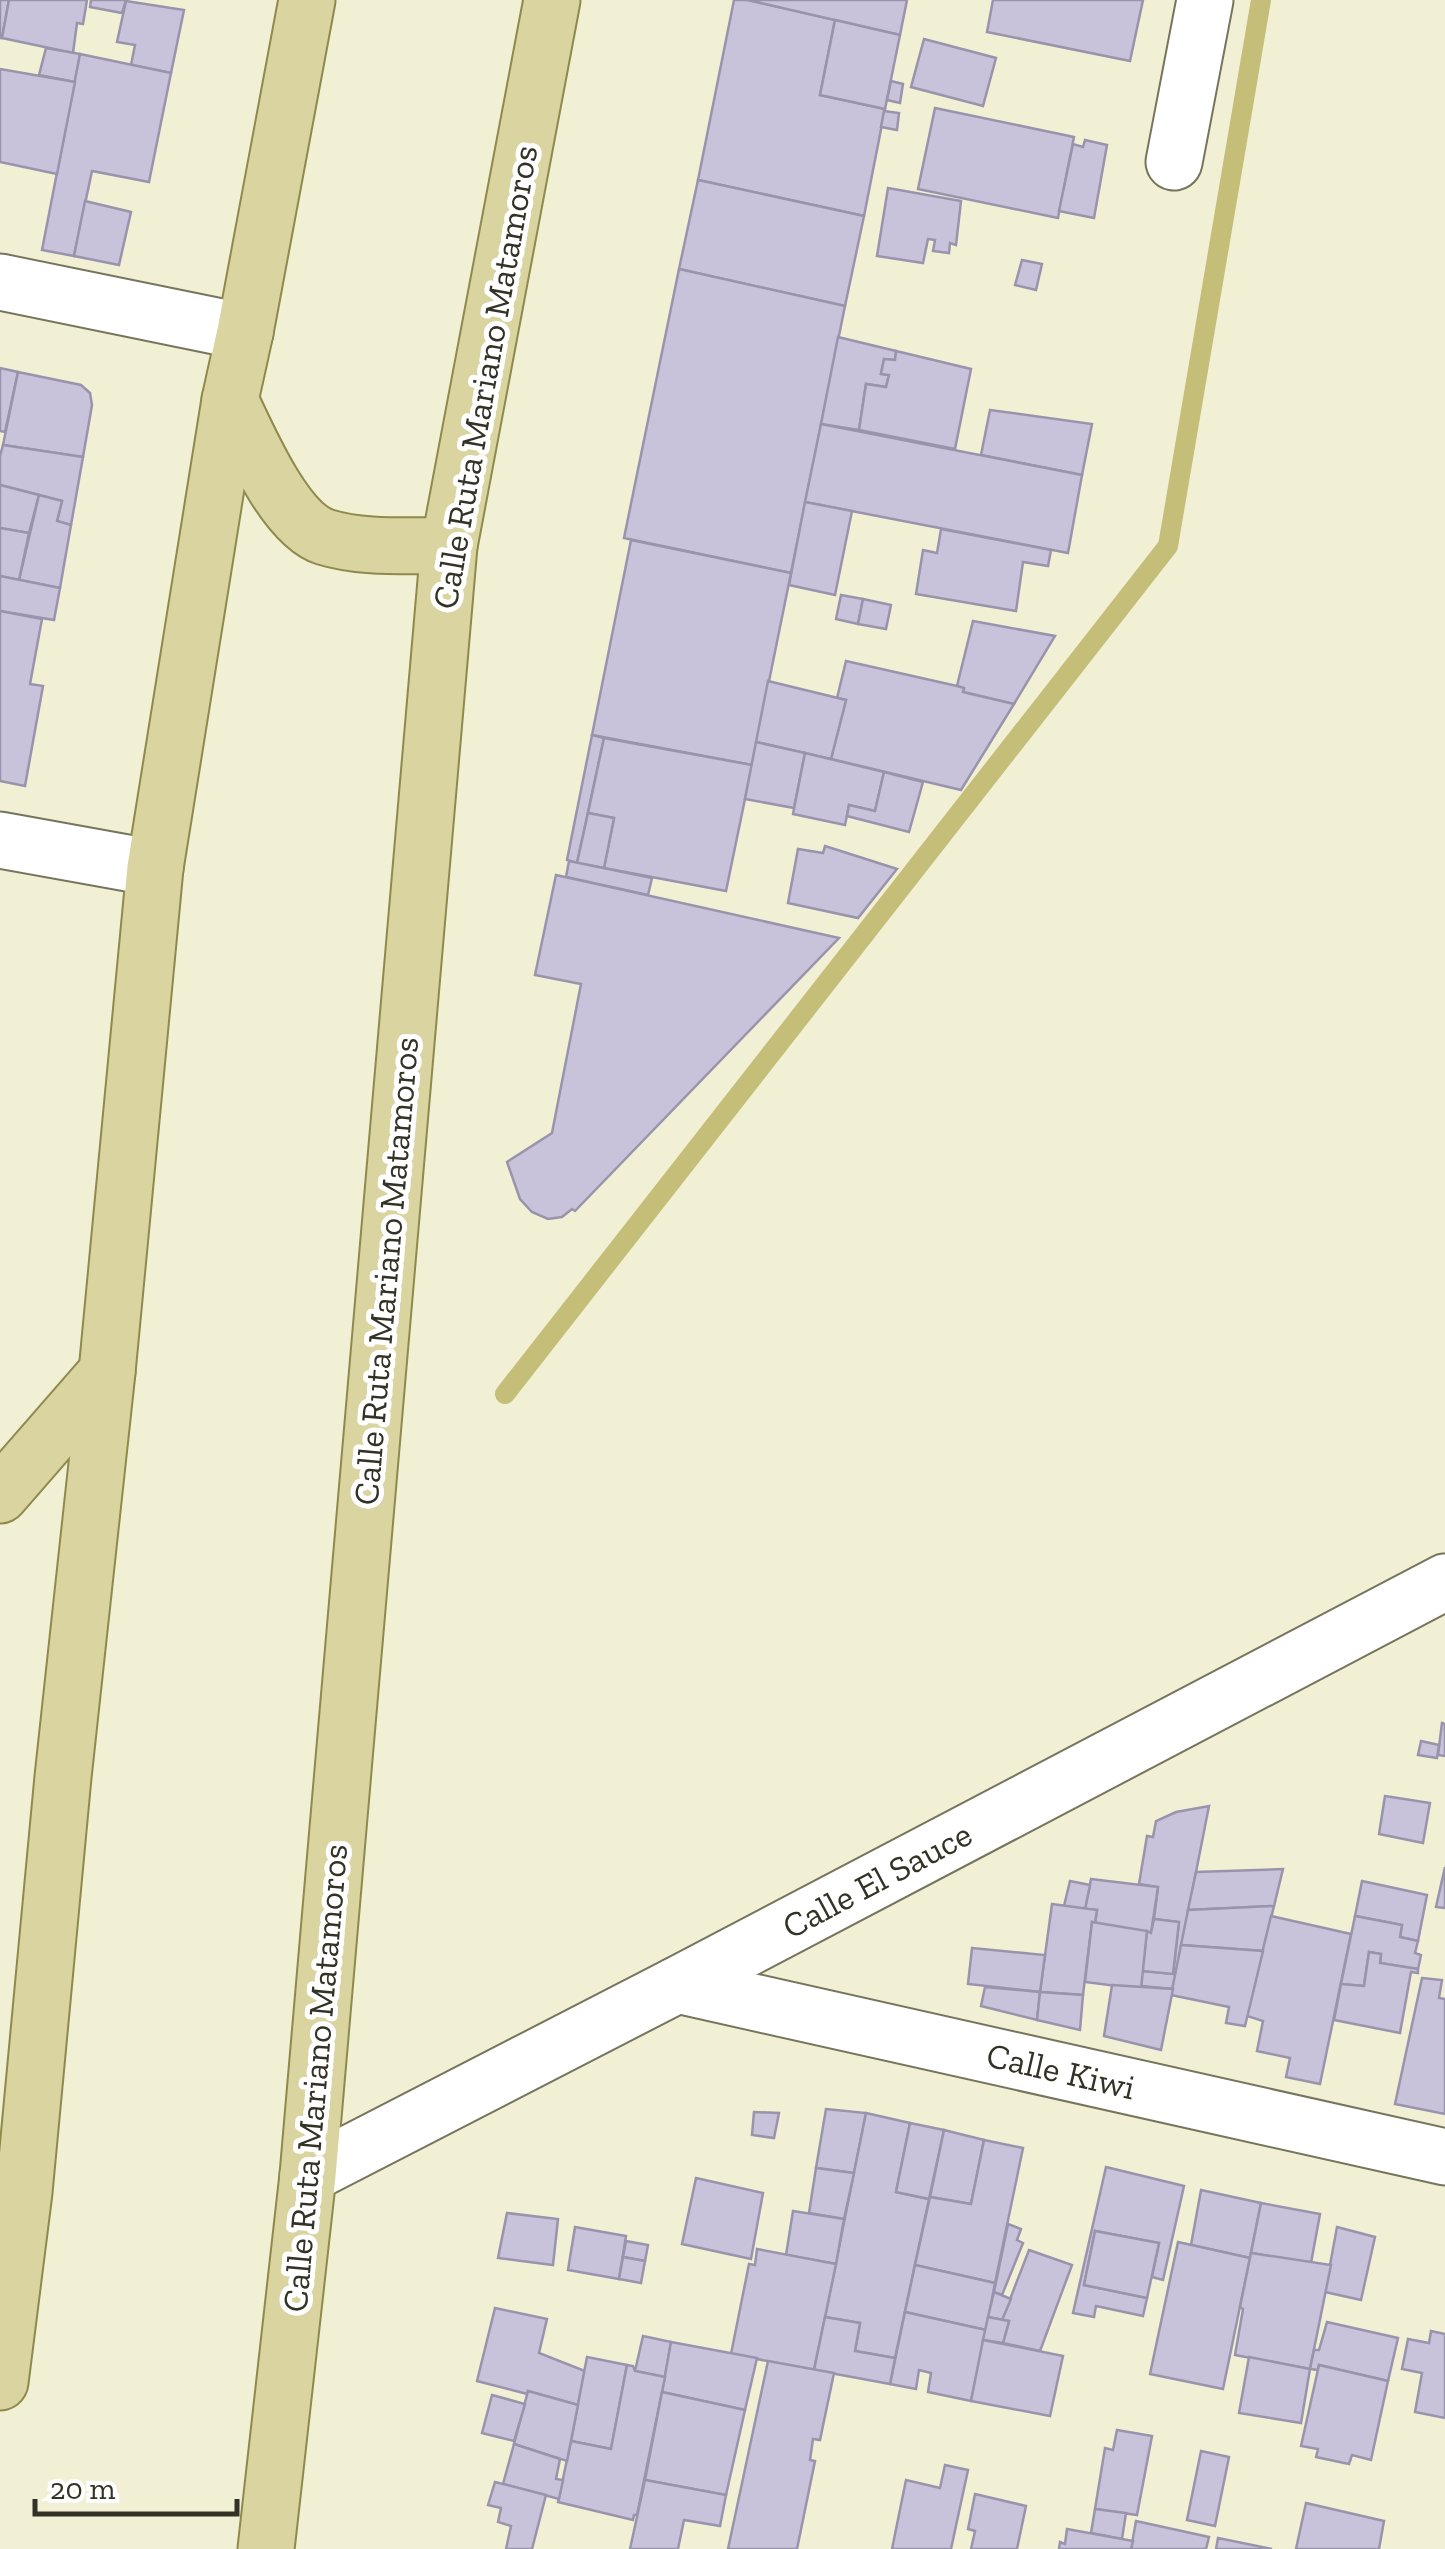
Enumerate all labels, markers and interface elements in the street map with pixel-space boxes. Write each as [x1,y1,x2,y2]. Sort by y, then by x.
street label: Calle Ruta Mariano Matamoros [424,142,546,612]
street label: Calle Ruta Mariano Matamoros [345,1035,427,1507]
street label: Calle El Sauce [775,1813,979,1947]
street label: Calle Ruta Mariano Matamoros [274,1842,356,2314]
street label: Calle Kiwi [983,2034,1139,2108]
scale bar [35,2454,238,2516]
text: 20 m [50,2471,116,2507]

